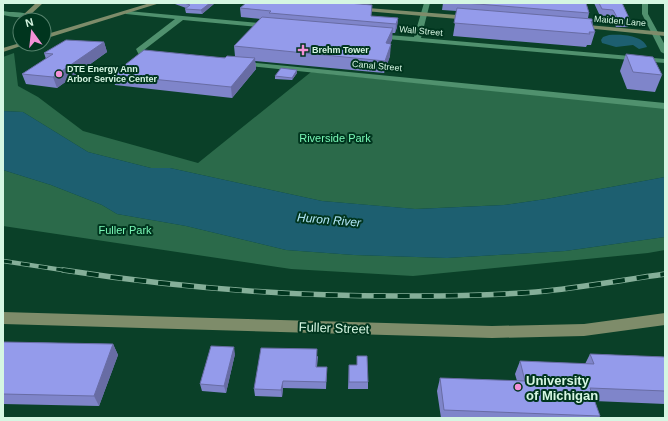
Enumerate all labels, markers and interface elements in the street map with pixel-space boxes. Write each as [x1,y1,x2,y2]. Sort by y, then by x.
north arrow [12,12,52,52]
street label: Maiden Lane [594,14,646,28]
text: N [24,16,35,29]
street label: Wall Street [399,24,444,38]
marker: Brehm Tower [297,44,309,56]
place label: Brehm Tower [312,45,369,55]
street label: Canal Street [352,59,403,73]
place label: DTE Energy Ann Arbor Service Center [67,64,158,84]
marker: DTE Energy Ann Arbor Service Center [54,69,64,79]
park label: Riverside Park [299,132,371,144]
water label: Huron River [296,210,362,230]
park label: Fuller Park [98,224,152,236]
street label: Fuller Street [298,319,370,337]
place label: University of Michigan [526,373,598,403]
marker: University of Michigan [513,382,523,392]

